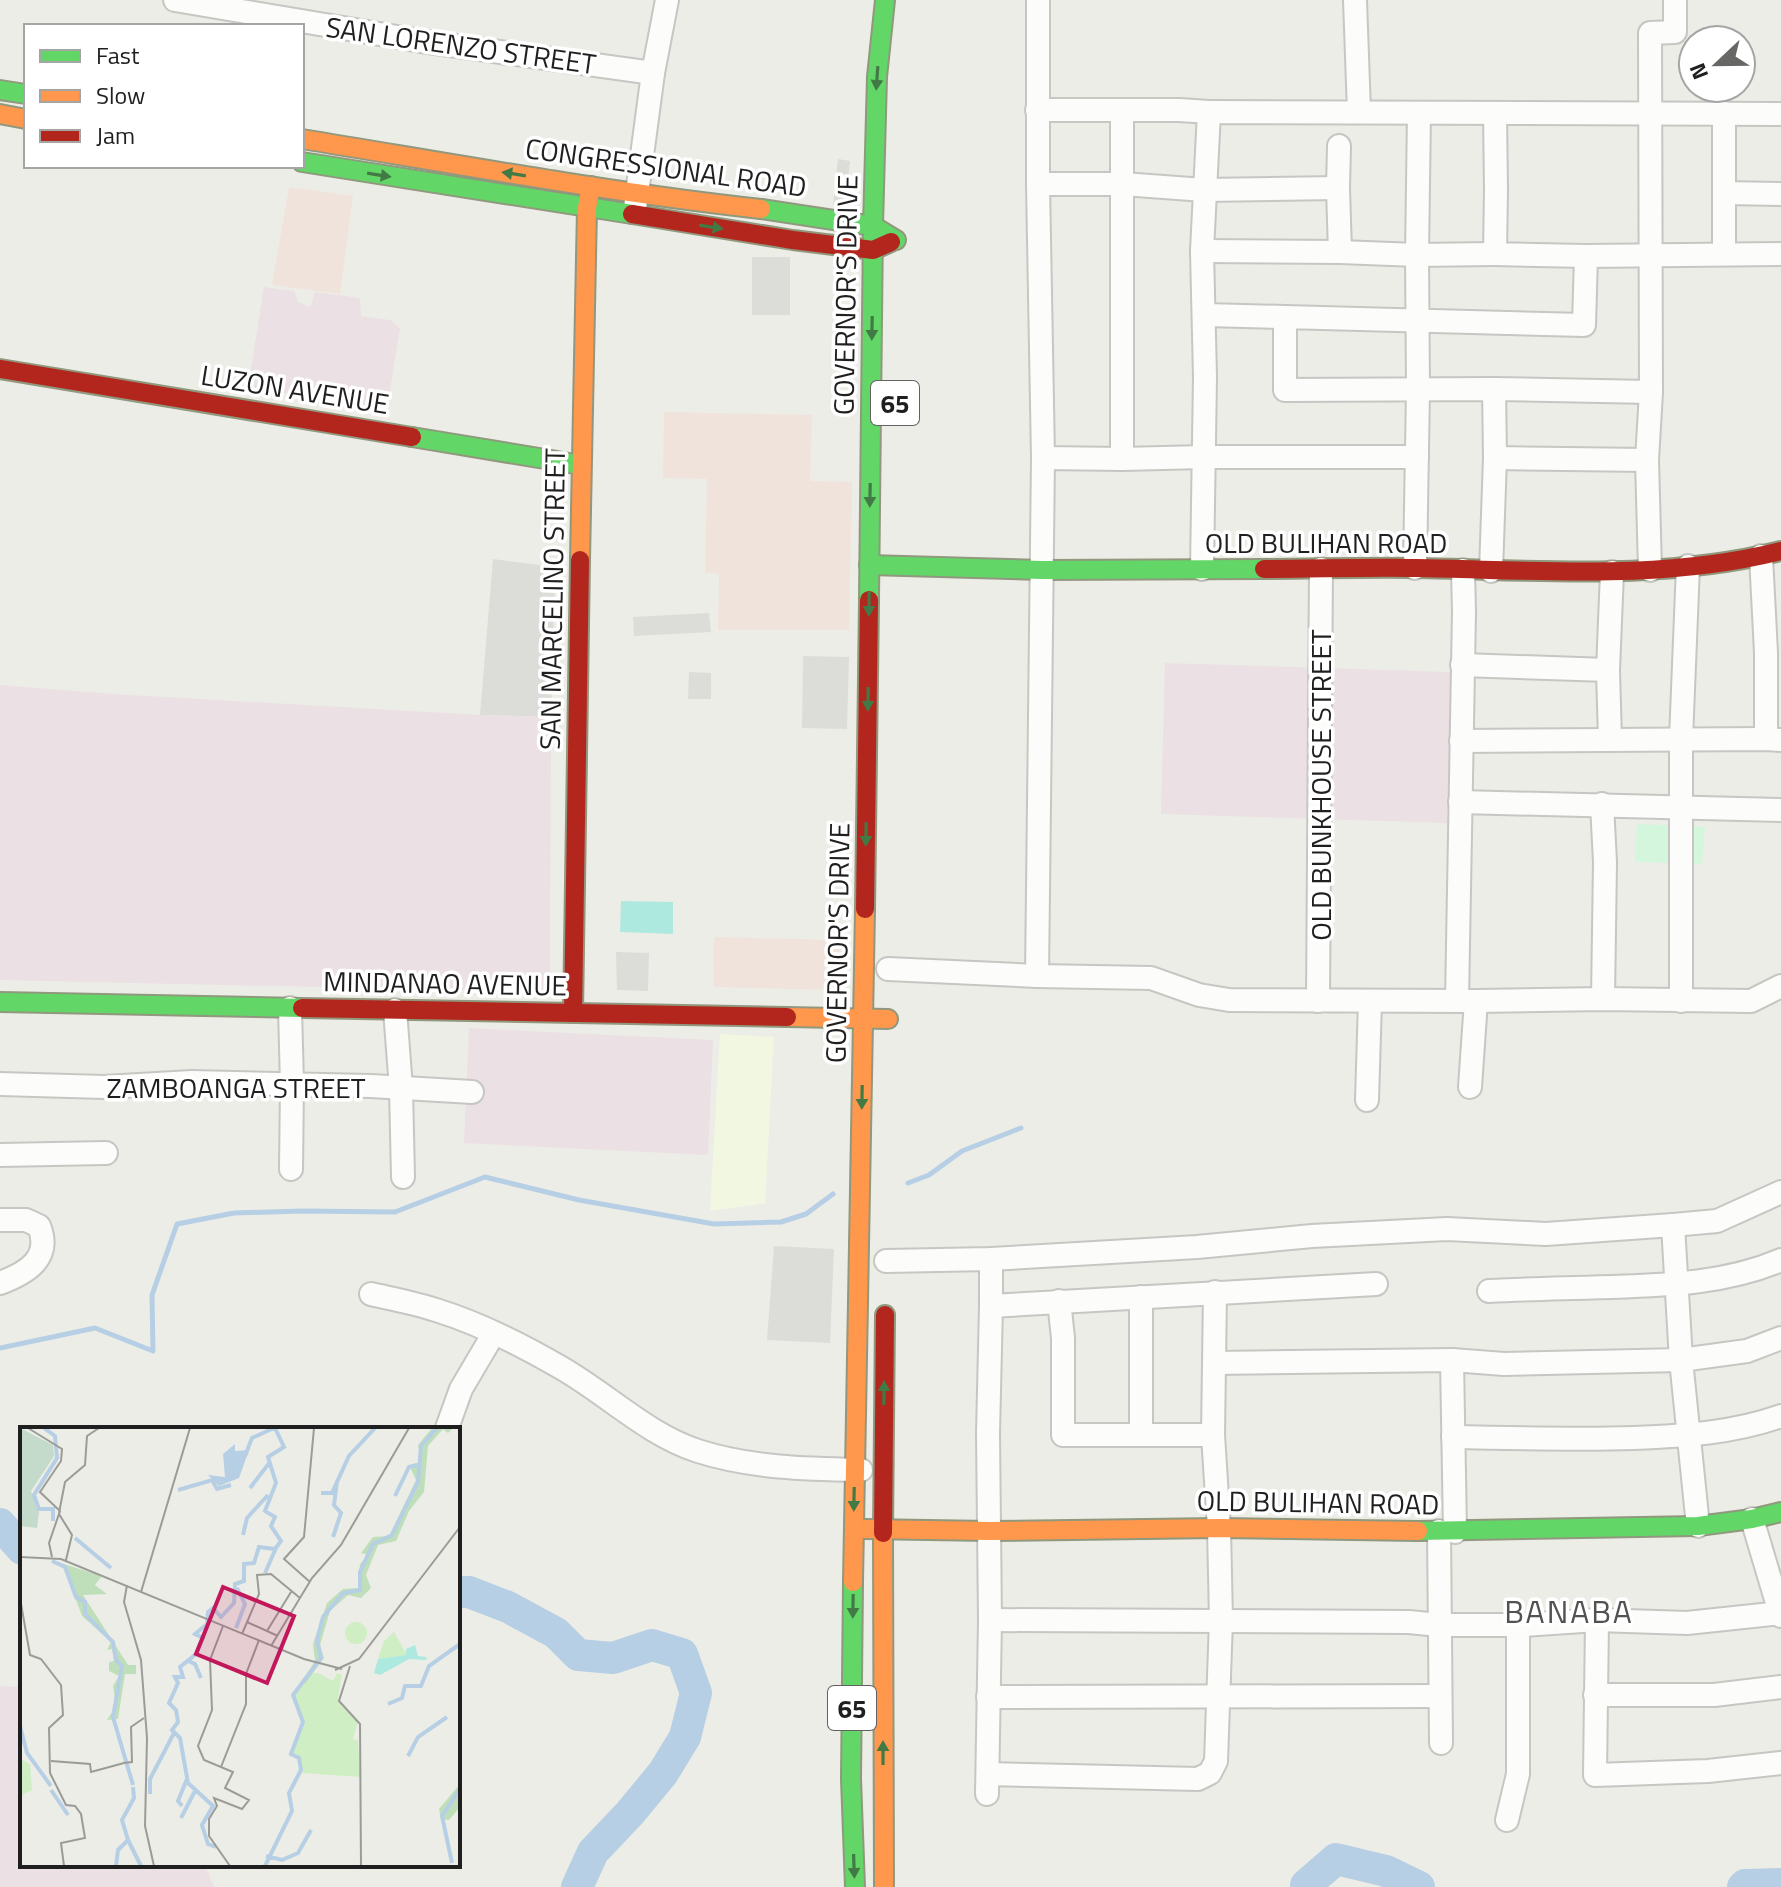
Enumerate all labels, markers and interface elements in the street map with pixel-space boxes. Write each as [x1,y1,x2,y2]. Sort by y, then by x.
street label: SAN LORENZO STREET [323,5,599,85]
legend [24,24,304,168]
north arrow [1677,24,1757,104]
text: Fast [96,37,140,73]
text: N [1680,58,1717,85]
one-way arrow [870,66,883,91]
text: Slow [96,77,145,113]
text: Jam [96,117,135,153]
street label: CONGRESSIONAL ROAD [523,126,809,208]
one-way arrow [501,167,526,179]
one-way arrow [367,169,392,181]
street label: GOVERNOR'S DRIVE [821,175,869,415]
one-way arrow [699,221,724,234]
one-way arrow [866,316,878,341]
street label: LUZON AVENUE [198,353,392,425]
road number: 65 [871,381,919,425]
street label: SAN MARCELINO STREET [528,448,576,750]
one-way arrow [864,483,876,508]
street label: OLD BULIHAN ROAD [1205,521,1447,564]
one-way arrow [862,592,875,617]
street label: OLD BUNKHOUSE STREET [1299,629,1342,941]
one-way arrow [861,687,874,712]
one-way arrow [860,822,872,847]
street label: GOVERNOR'S DRIVE [813,823,861,1063]
street label: MINDANAO AVENUE [323,959,567,1007]
street label: ZAMBOANGA STREET [106,1066,366,1109]
one-way arrow [856,1085,869,1110]
one-way arrow [878,1380,890,1405]
inset map [20,1427,460,1867]
street label: OLD BULIHAN ROAD [1196,1478,1440,1526]
one-way arrow [848,1487,860,1512]
district label: BANABA [1504,1587,1634,1635]
one-way arrow [847,1594,859,1619]
road number: 65 [828,1686,876,1730]
one-way arrow [877,1740,889,1765]
one-way arrow [848,1854,861,1879]

